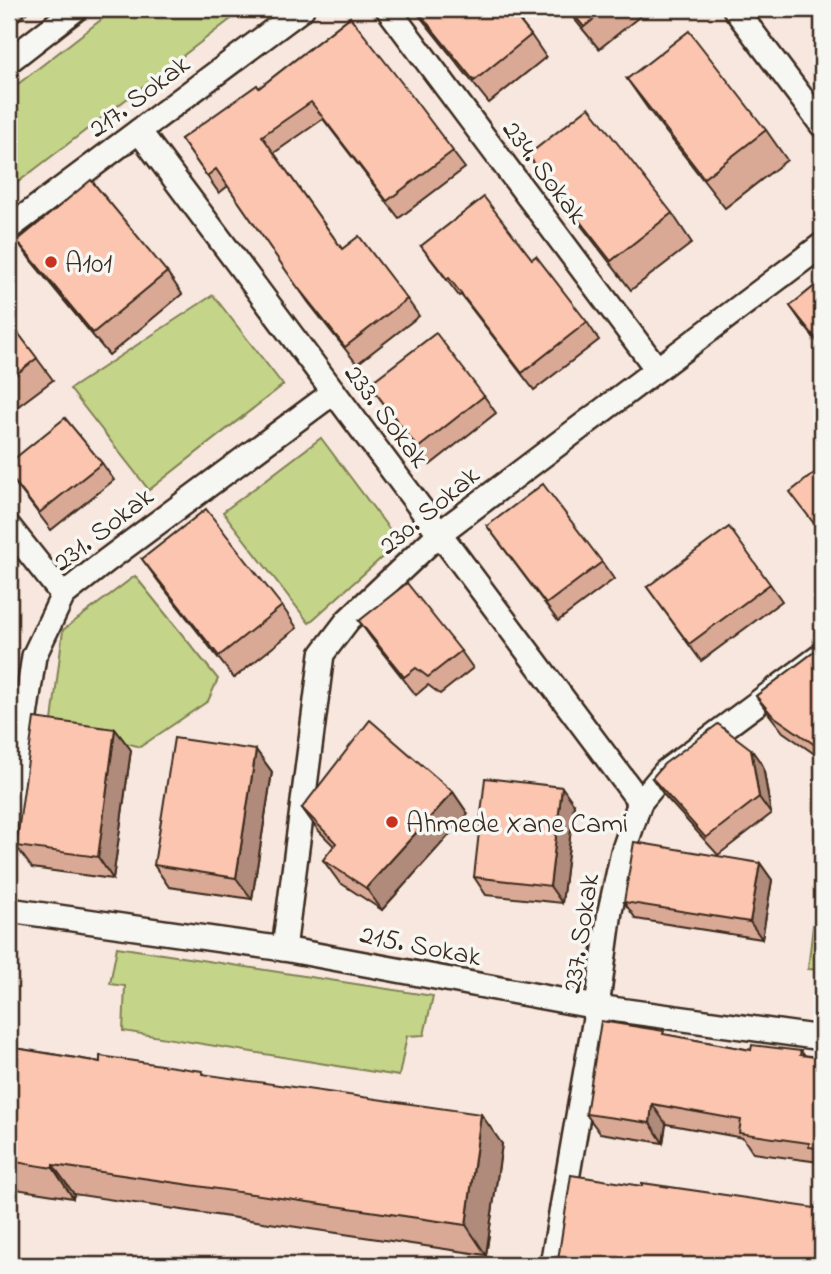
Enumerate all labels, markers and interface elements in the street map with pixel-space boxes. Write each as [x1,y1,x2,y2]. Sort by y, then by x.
street label: 217. Sokak [80,45,200,150]
street label: 234. Sokak [490,112,596,234]
place label: A101 [65,245,112,286]
marker: A101 [43,254,59,270]
street label: 233. Sokak [332,356,438,478]
street label: 230. Sokak [370,456,491,566]
street label: 231. Sokak [45,478,164,583]
place label: Ahmede Xane Cami [406,805,628,846]
marker: Ahmede Xane Cami [384,814,400,830]
street label: 237. Sokak [553,870,612,997]
street label: 215. Sokak [356,916,485,979]

